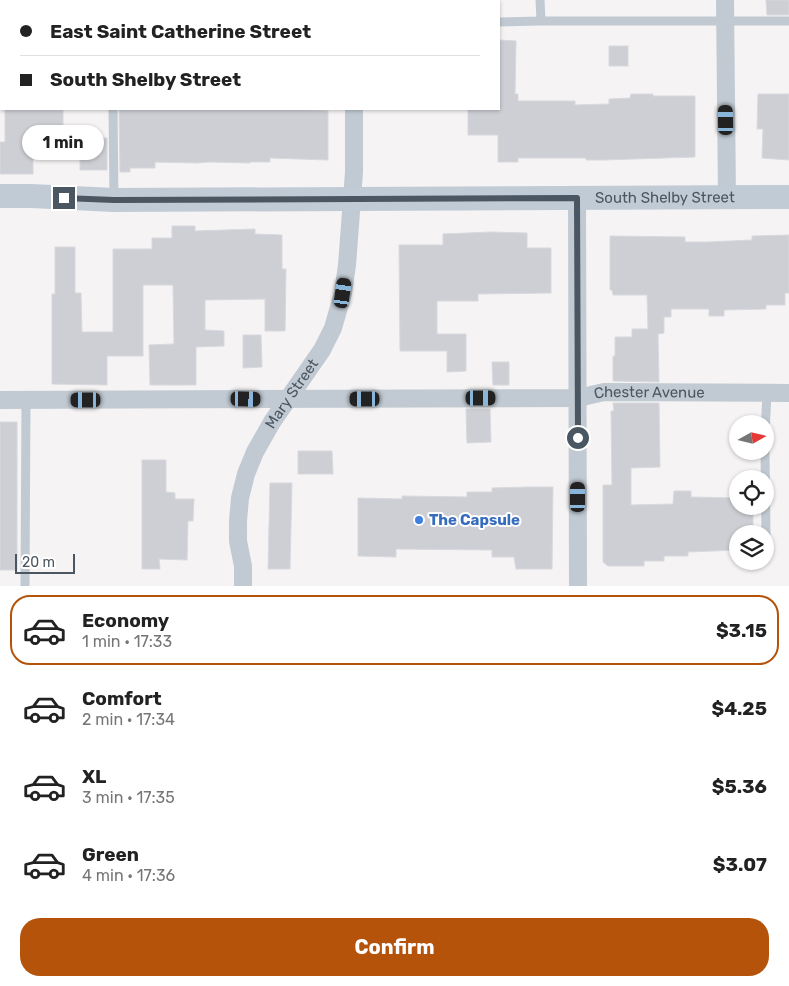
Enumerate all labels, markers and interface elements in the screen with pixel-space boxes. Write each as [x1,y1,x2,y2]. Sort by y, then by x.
text: East Saint Catherine Street [50,20,311,43]
text: South Shelby Street [50,68,241,91]
car [718,105,733,135]
callout: 1 min [23,126,105,160]
text: 1 min [43,133,83,152]
route end [53,187,75,209]
street label: South Shelby Street [595,188,735,207]
car [333,277,352,309]
street label: Mary Street [261,355,322,432]
street label: Chester Avenue [592,383,705,403]
car [230,391,261,407]
car [466,391,496,406]
car [350,392,380,407]
car [71,393,101,408]
north arrow [729,415,774,460]
map controls [729,415,774,570]
route start [567,427,589,449]
button: locate [729,470,774,515]
car [570,482,585,512]
place label: The Capsule [429,511,520,529]
marker: The Capsule [413,514,425,526]
button: layers [729,525,774,570]
scale bar [15,551,75,574]
text: 20 m [22,554,55,571]
icon: car [22,608,67,653]
text: Economy [82,609,169,632]
text: $3.15 [716,619,767,642]
text: 1 min · 17:33 [82,632,172,651]
icon: car [22,686,67,731]
text: Comfort [82,687,162,710]
text: $4.25 [711,697,767,720]
text: 2 min · 17:34 [82,710,175,729]
icon: car [22,764,67,809]
text: XL [82,765,106,788]
text: $5.36 [712,775,767,798]
text: 3 min · 17:35 [82,788,175,807]
icon: car [22,842,67,887]
text: Green [82,843,139,866]
text: $3.07 [713,853,767,876]
text: 4 min · 17:36 [82,866,175,885]
button: Confirm [20,918,769,976]

